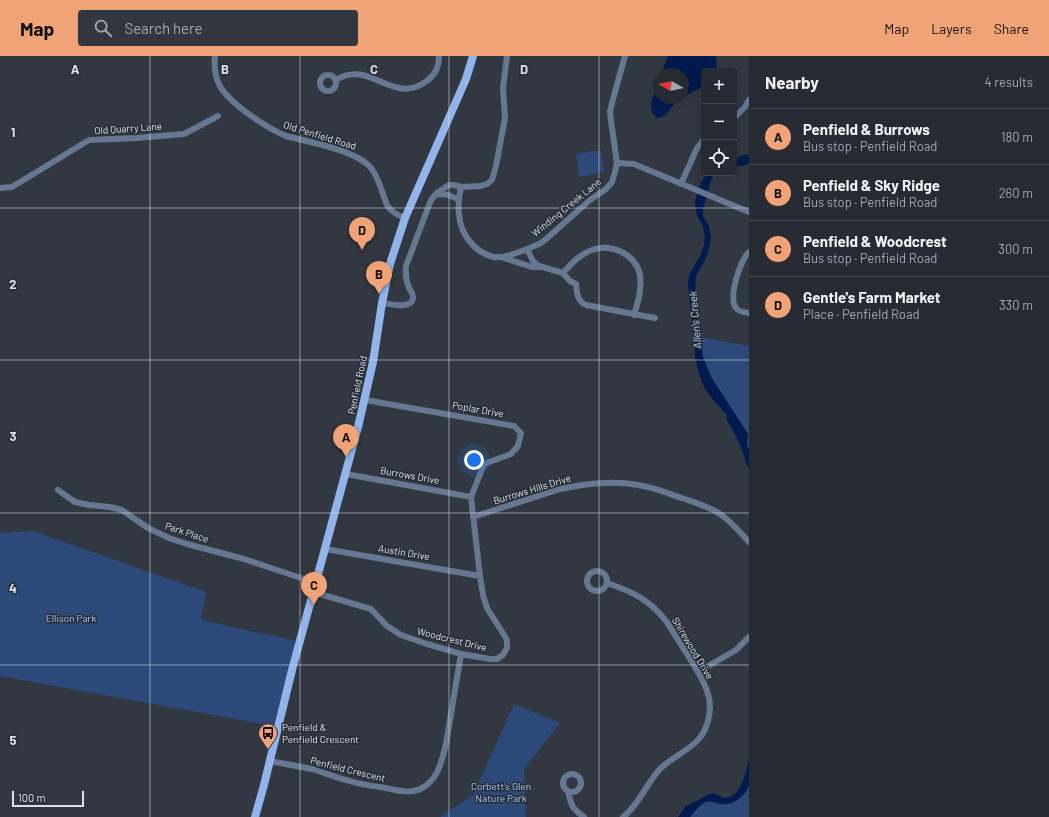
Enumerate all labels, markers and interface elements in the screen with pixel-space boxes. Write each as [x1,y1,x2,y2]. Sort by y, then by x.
search box [78,10,358,46]
text: Map [20,17,54,40]
icon: search [92,17,114,39]
text: Search here [124,19,202,37]
text: Map [884,20,909,37]
text: Layers [931,20,972,37]
text: Share [994,20,1029,37]
text: A [71,61,80,77]
text: B [221,61,229,77]
text: C [370,61,378,77]
text: D [520,61,528,77]
north arrow [653,68,689,104]
map controls [701,68,737,176]
button: + [701,68,737,104]
text: Nearby [765,72,819,92]
text: 4 results [985,74,1033,90]
button: − [701,104,737,140]
street label: Old Penfield Road [282,118,358,152]
street label: Old Quarry Lane [94,120,162,136]
text: Penfield & Burrows [803,120,930,138]
text: 1 [11,124,15,140]
text: A [774,129,782,145]
text: 180 m [1001,129,1033,145]
text: Bus stop · Penfield Road [803,138,937,154]
button: locate [701,140,737,176]
street label: Winding Creek Lane [529,175,603,239]
text: Penfield & Sky Ridge [803,176,940,194]
text: B [774,185,782,201]
text: 260 m [999,185,1033,201]
text: Bus stop · Penfield Road [803,194,937,210]
pin: D [349,217,375,250]
text: Penfield & Woodcrest [803,232,947,250]
text: C [774,241,782,257]
text: 300 m [998,241,1033,257]
text: Bus stop · Penfield Road [803,250,937,266]
pin: B [366,261,392,294]
text: 2 [9,276,17,292]
text: Gentle's Farm Market [803,288,940,306]
water label: Allen's Creek [685,290,704,349]
text: D [774,297,782,313]
text: 330 m [999,297,1033,313]
text: Place · Penfield Road [803,306,920,322]
street label: Penfield Road [345,355,369,415]
street label: Poplar Drive [451,399,505,419]
pin: A [333,424,359,457]
text: 3 [9,428,17,444]
your location [464,450,484,470]
street label: Burrows Drive [379,464,441,486]
street label: Burrows Hills Drive [492,471,572,507]
street label: Park Place [164,519,210,545]
street label: Austin Drive [377,542,431,562]
pin: C [301,572,327,605]
text: 4 [9,580,17,596]
park label: Ellison Park [46,612,96,624]
street label: Shirewood Drive [670,615,716,681]
street label: Woodcrest Drive [416,625,488,653]
place label: Penfield & Penfield Crescent [282,721,359,745]
bus stop icon: Penfield & Penfield Crescent [257,722,279,750]
text: 5 [9,732,17,748]
street label: Penfield Crescent [309,754,387,784]
park label: Corbett's Glen Nature Park [471,780,531,804]
scale bar [12,789,84,808]
text: 100 m [18,791,46,804]

